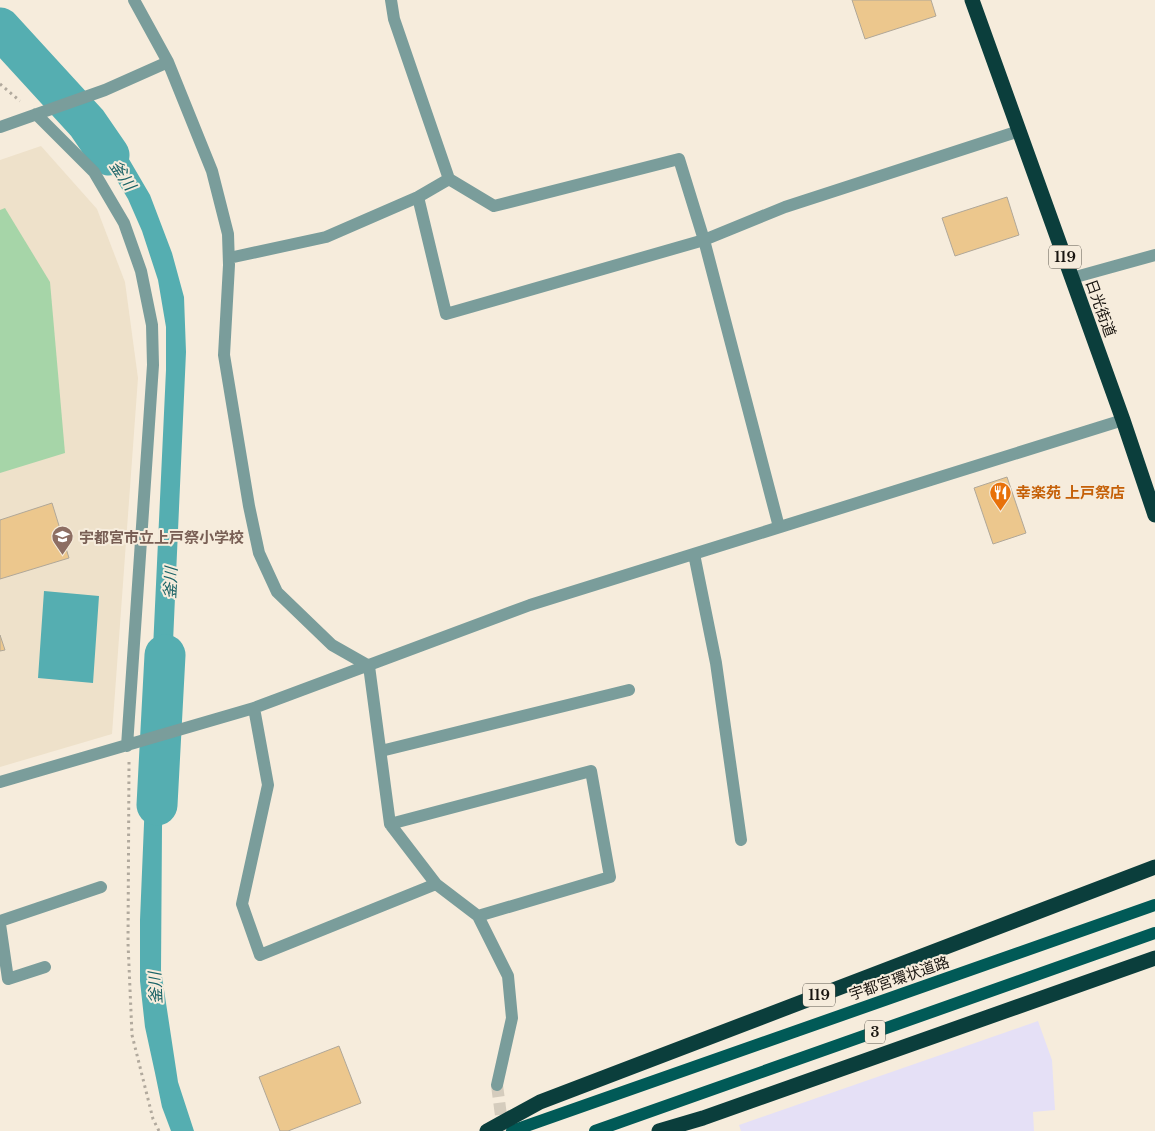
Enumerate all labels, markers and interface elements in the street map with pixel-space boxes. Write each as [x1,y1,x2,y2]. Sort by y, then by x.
water label: 釜川 [106,156,142,195]
road number: 119 [1049,246,1081,268]
street label: 日光街道 [1082,277,1120,339]
restaurant icon: 幸楽苑 上戸祭店 [988,480,1012,511]
place label: 幸楽苑 上戸祭店 [1016,483,1125,502]
school or university icon: 宇都宮市立上戸祭小学校 [51,525,75,556]
place label: 宇都宮市立上戸祭小学校 [79,528,244,547]
water label: 釜川 [159,565,181,600]
street label: 宇都宮環状道路 [846,952,952,1004]
water label: 釜川 [144,970,166,1005]
road number: 119 [803,984,835,1006]
road number: 3 [865,1020,885,1044]

